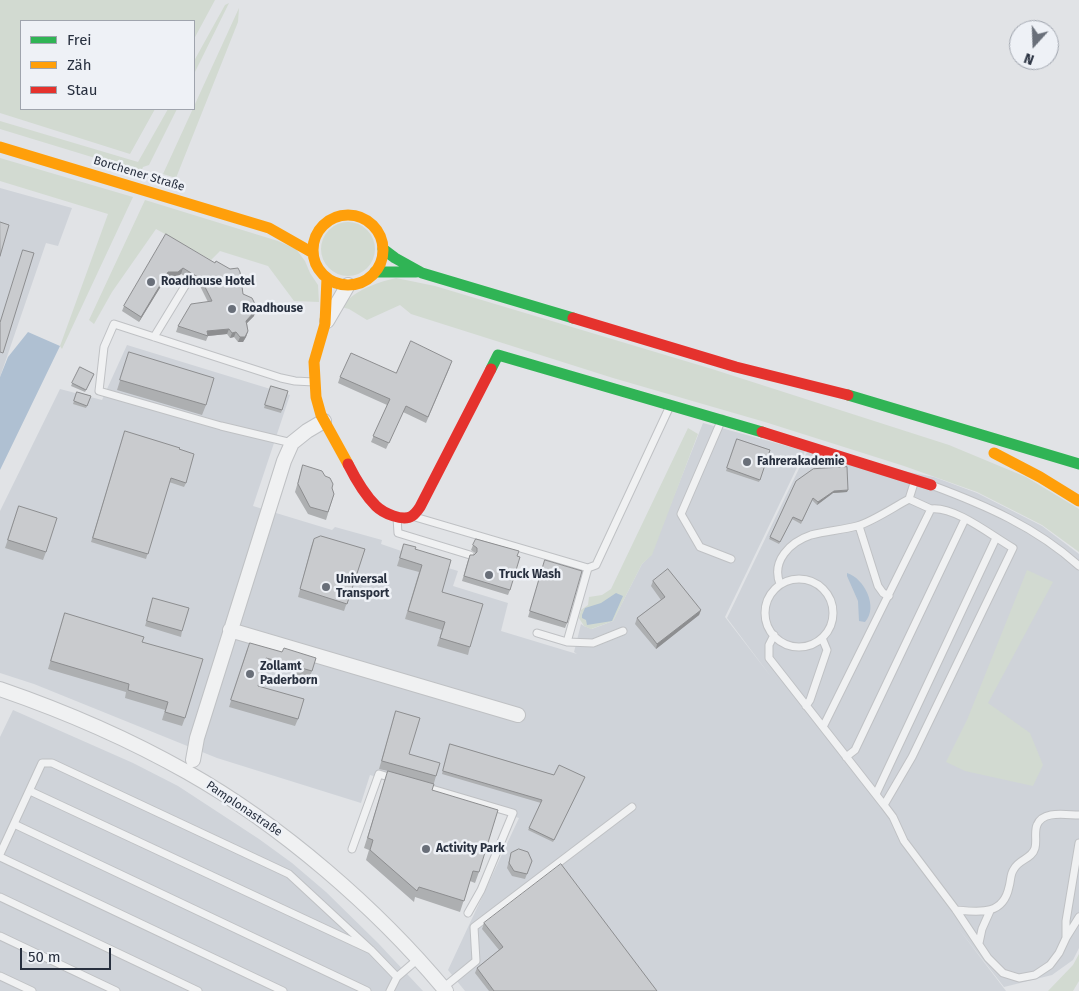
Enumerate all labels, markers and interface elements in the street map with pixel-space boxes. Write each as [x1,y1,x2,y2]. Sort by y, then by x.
legend [20,20,195,110]
north arrow [1009,20,1059,70]
text: Frei [67,31,92,49]
text: N [1022,49,1036,68]
text: Zäh [67,56,92,74]
text: Stau [67,81,97,99]
street label: Borchener Straße [92,153,186,195]
place label: Roadhouse Hotel [161,275,255,289]
marker: Roadhouse Hotel [145,276,157,288]
place label: Roadhouse [242,302,303,316]
marker: Roadhouse [226,303,238,315]
place label: Fahrerakademie [757,455,845,469]
marker: Fahrerakademie [741,456,753,468]
place label: Truck Wash [499,568,561,582]
marker: Truck Wash [483,569,495,581]
place label: Universal Transport [336,573,389,601]
marker: Universal Transport [320,581,332,593]
place label: Zollamt Paderborn [260,660,318,688]
marker: Zollamt Paderborn [244,668,256,680]
street label: Pamplonastraße [203,778,285,840]
place label: Activity Park [436,842,505,856]
marker: Activity Park [420,843,432,855]
scale bar [22,938,114,970]
text: 50 m [28,948,61,966]

